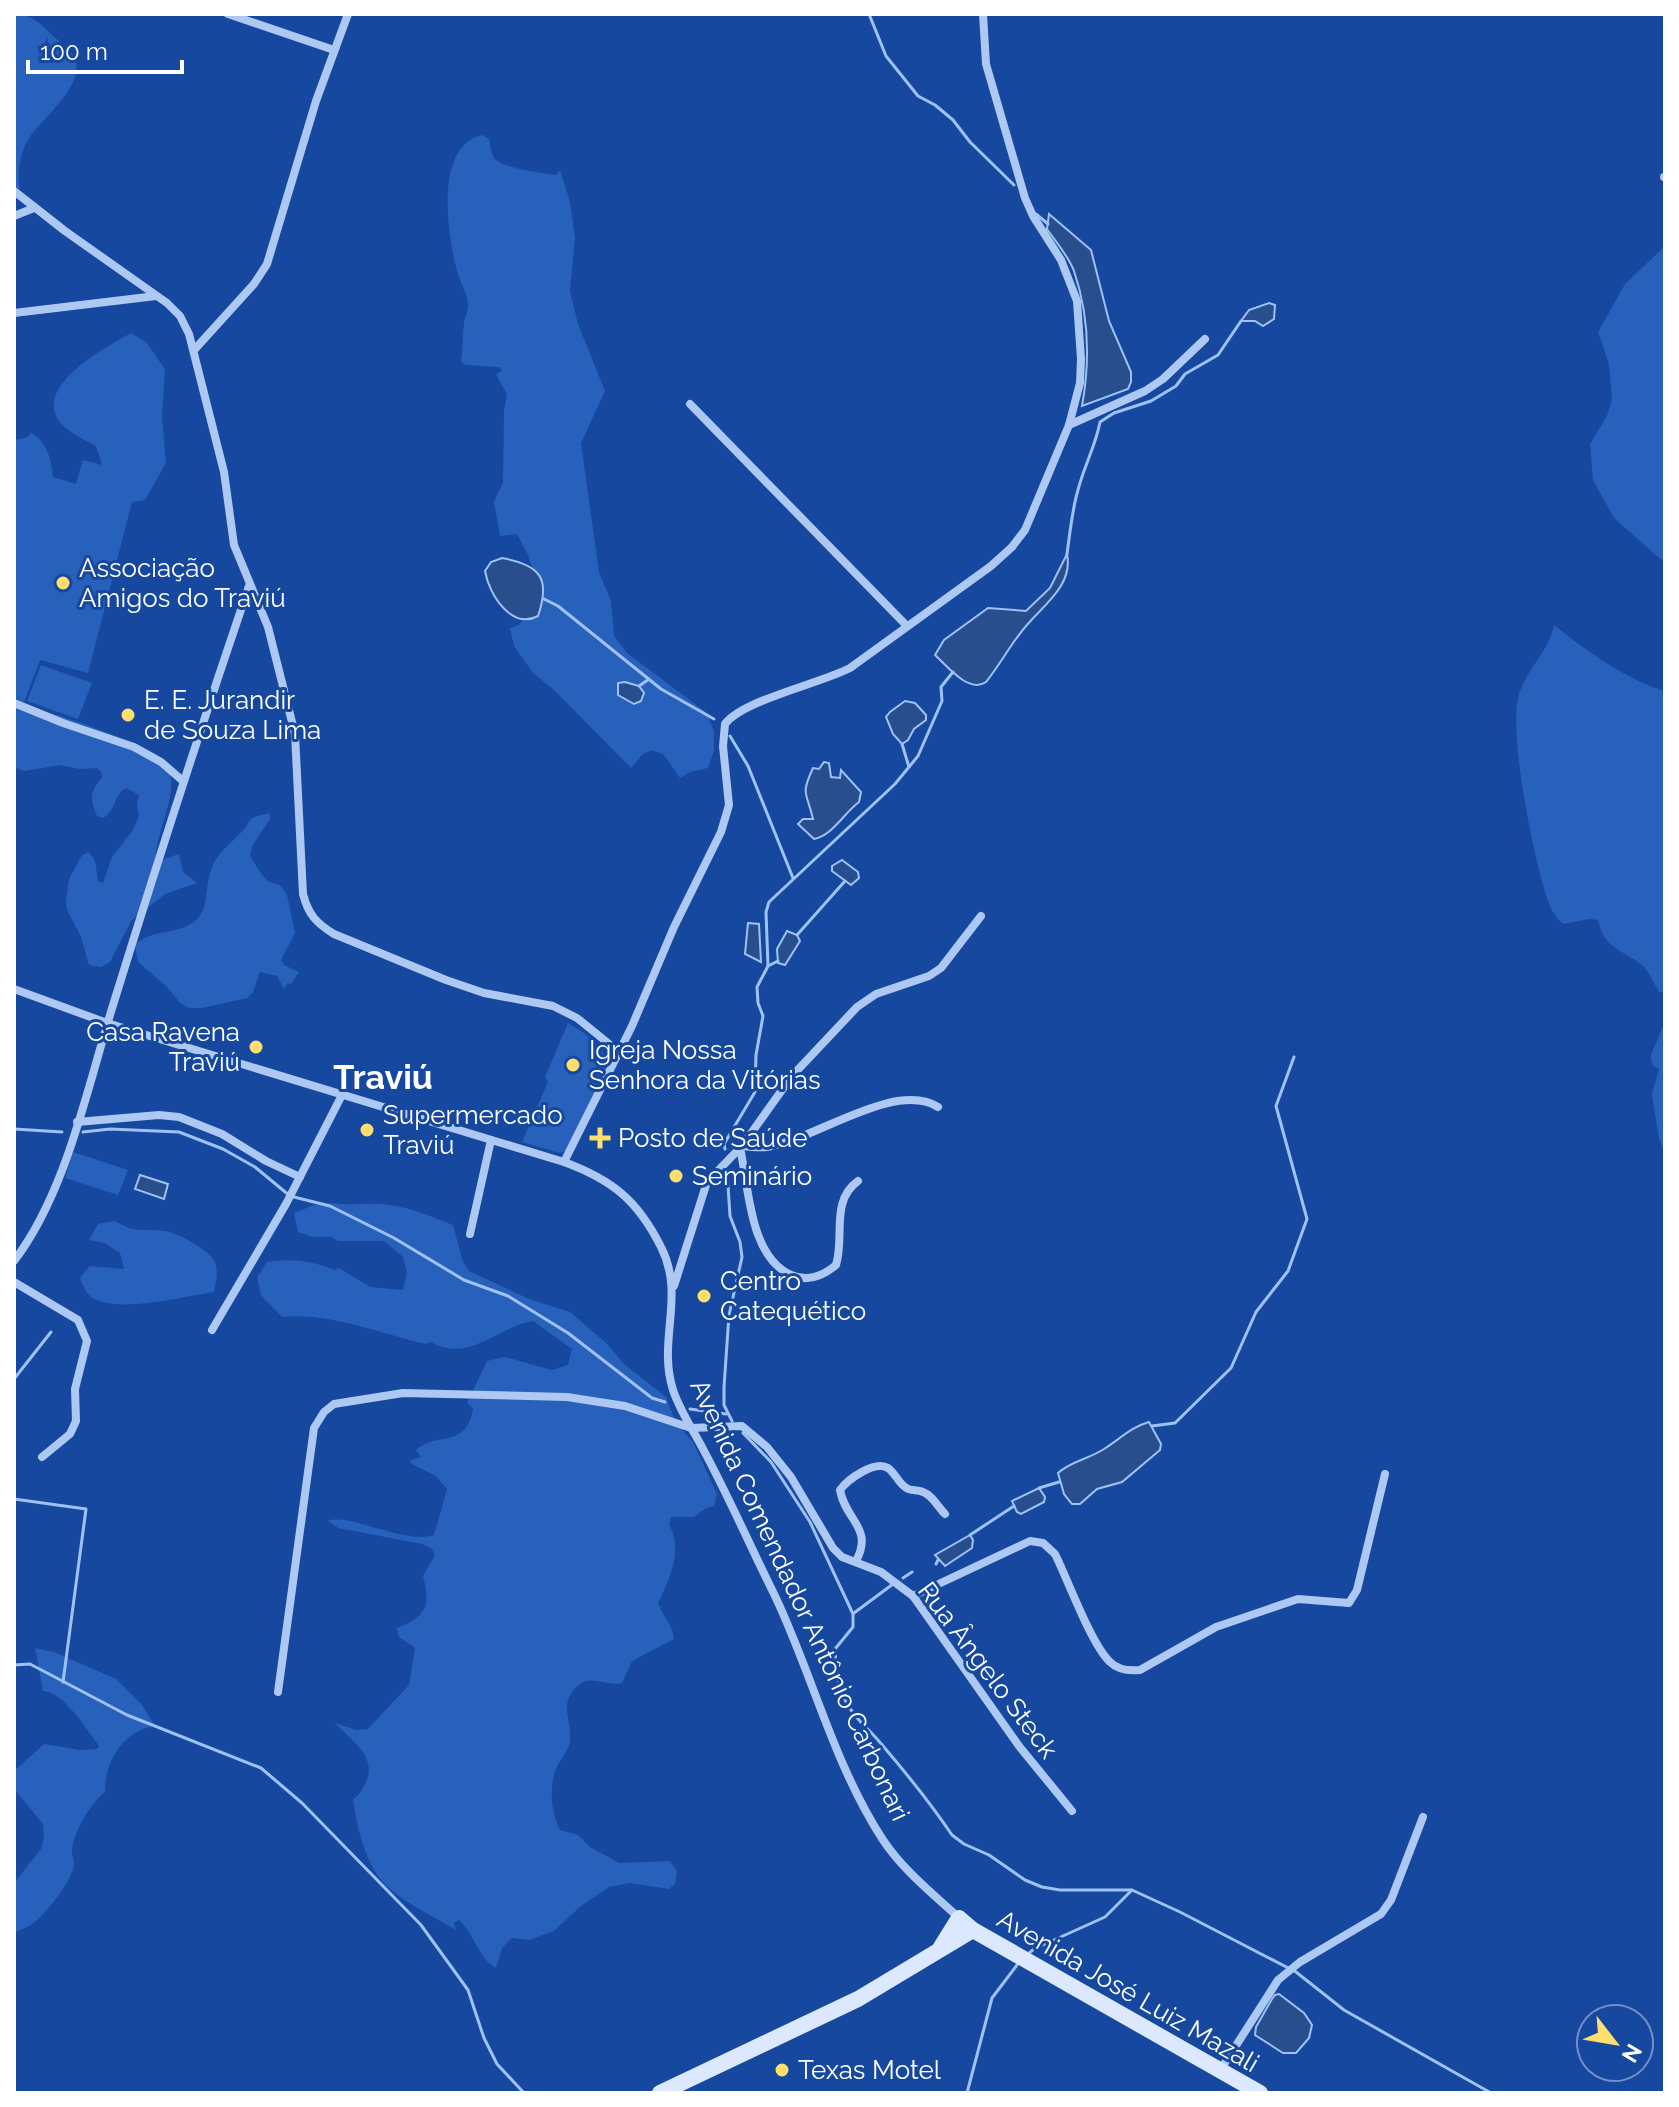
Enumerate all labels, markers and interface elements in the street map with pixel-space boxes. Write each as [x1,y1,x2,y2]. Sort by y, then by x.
scale bar [28,24,182,74]
text: 100 m [40,37,108,66]
place label: Associação Amigos do Traviú [79,553,286,613]
marker: Associação Amigos do Traviú [54,574,72,592]
place label: E. E. Jurandir de Souza Lima [144,685,321,745]
marker: E. E. Jurandir de Souza Lima [119,706,137,724]
place label: Casa Ravena Traviú [86,1017,240,1077]
place label: Igreja Nossa Senhora da Vitórias [589,1035,821,1095]
marker: Casa Ravena Traviú [247,1038,265,1056]
marker: Igreja Nossa Senhora da Vitórias [564,1056,582,1074]
district label: Traviú [333,1057,433,1097]
place label: Supermercado Traviú [383,1100,563,1160]
marker: Supermercado Traviú [358,1121,376,1139]
place label: Posto de Saúde [618,1123,807,1153]
marker: Posto de Saúde [589,1127,611,1149]
place label: Seminário [692,1161,812,1191]
marker: Seminário [667,1167,685,1185]
place label: Centro Catequético [720,1266,866,1326]
marker: Centro Catequético [695,1287,713,1305]
street label: Avenida Comendador Antônio Carbonari [684,1375,916,1825]
street label: Rua Ângelo Steck [912,1576,1064,1764]
street label: Avenida José Luiz Mazali [992,1904,1264,2078]
north arrow [1575,2003,1655,2083]
text: N [1617,2039,1648,2067]
place label: Texas Motel [798,2055,942,2085]
marker: Texas Motel [773,2061,791,2079]

